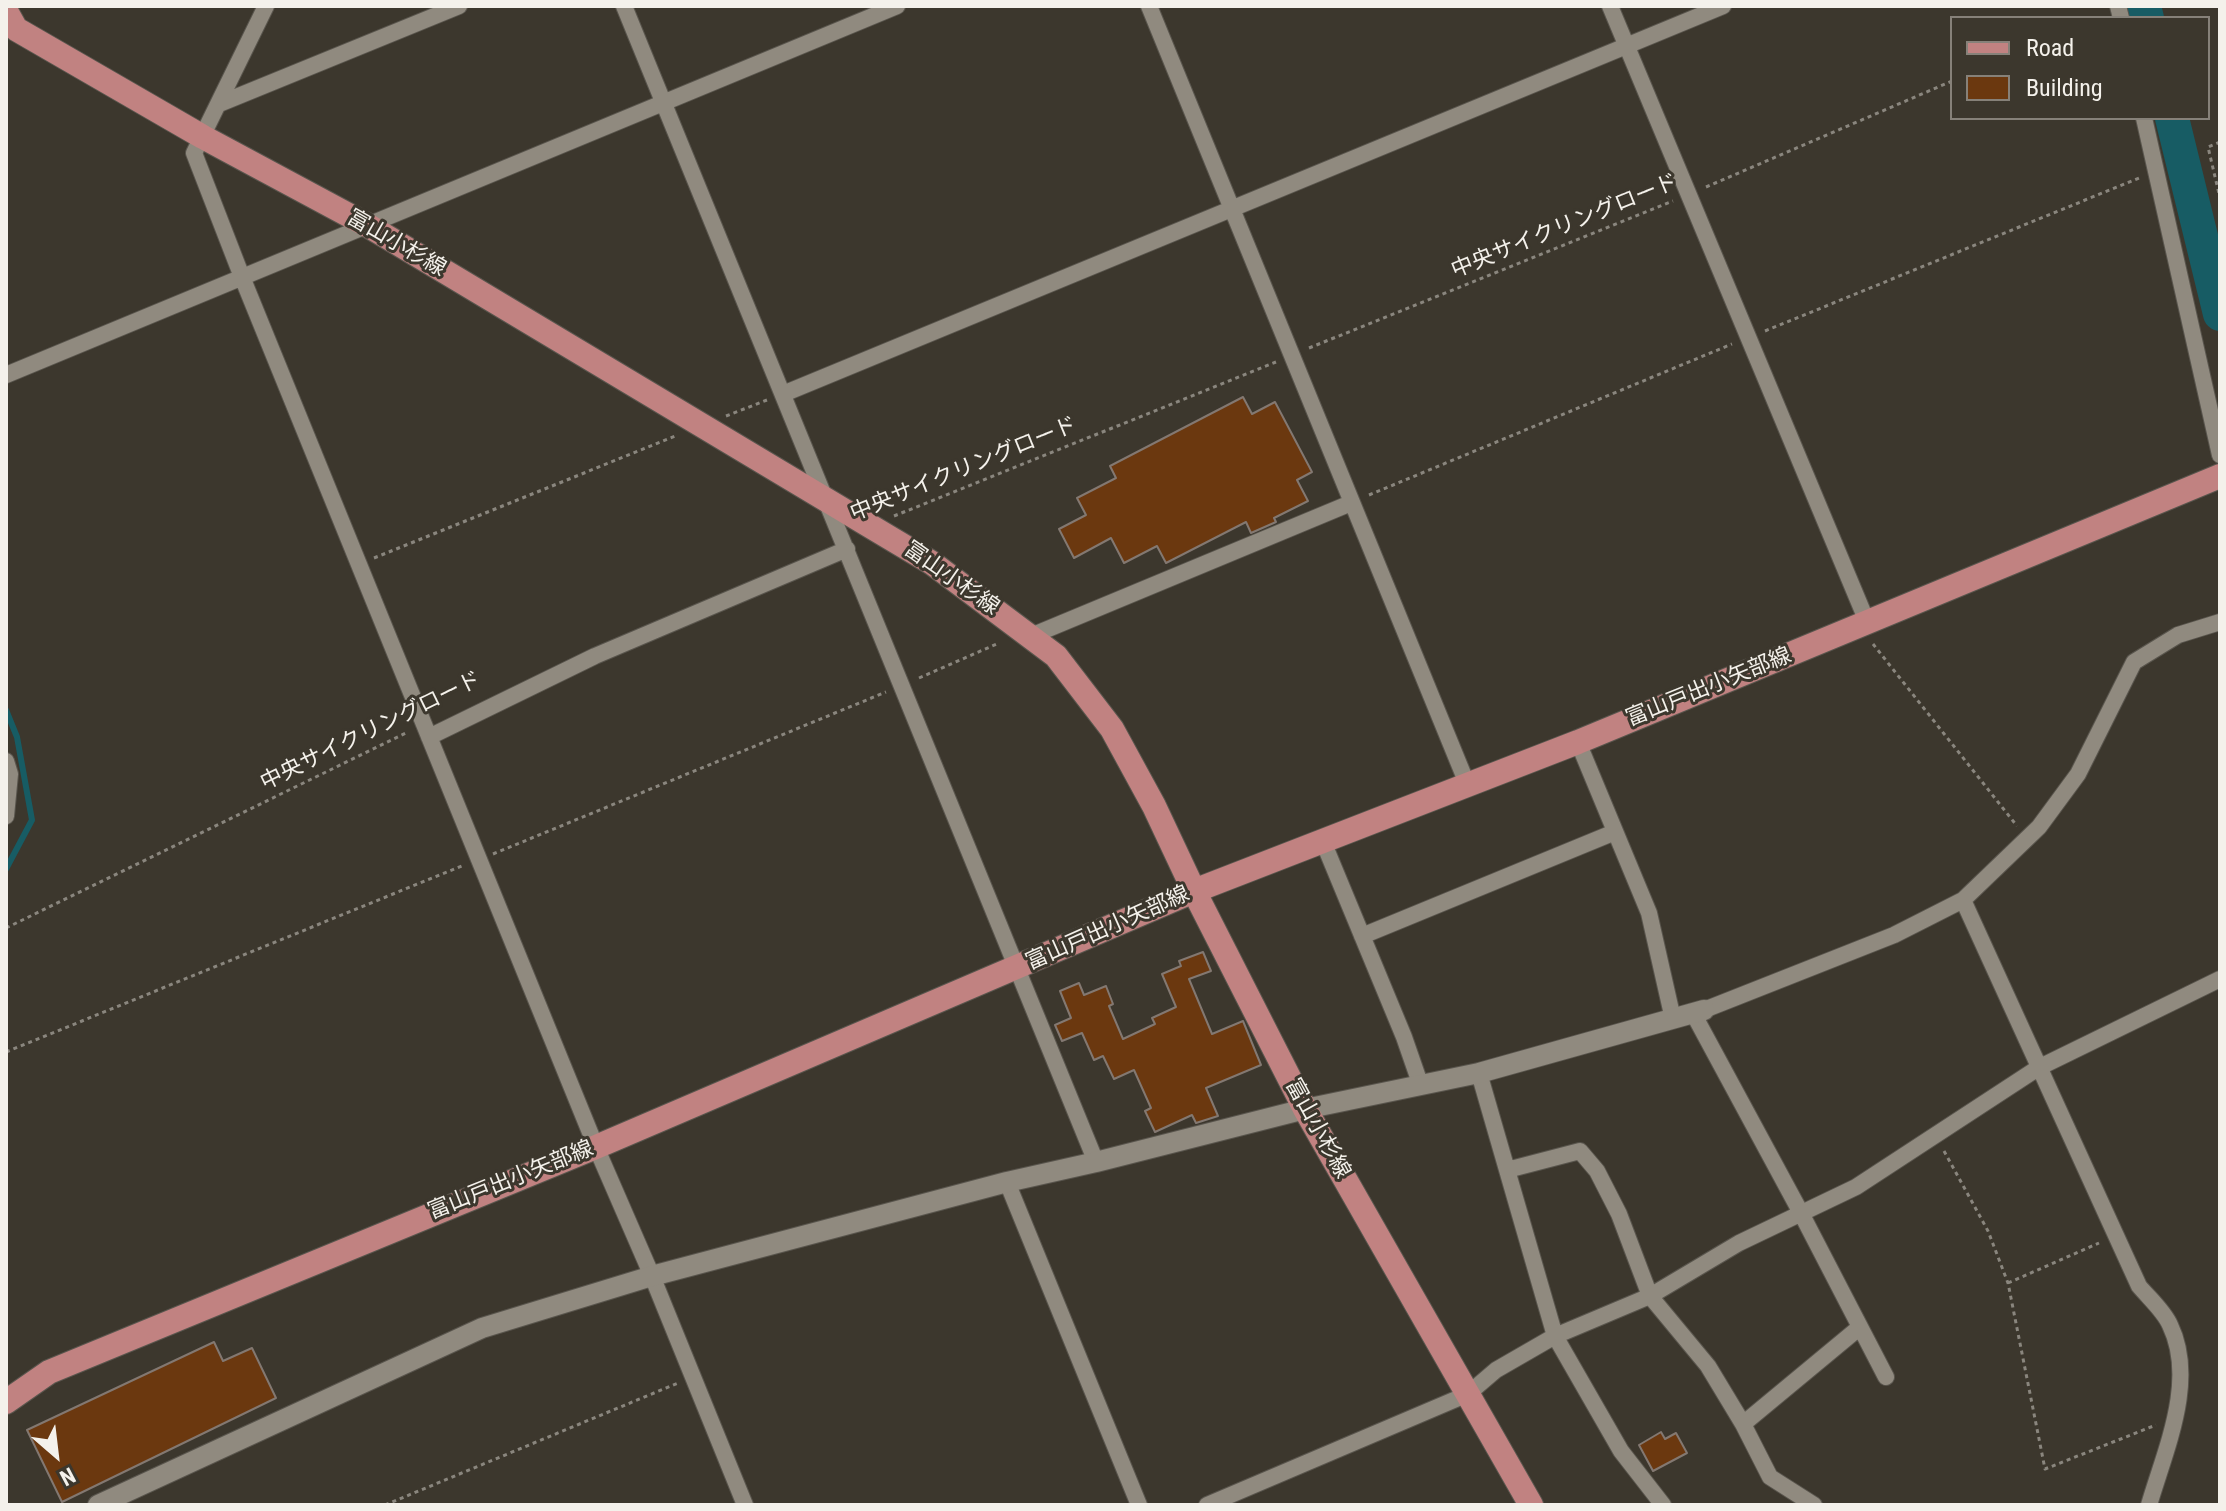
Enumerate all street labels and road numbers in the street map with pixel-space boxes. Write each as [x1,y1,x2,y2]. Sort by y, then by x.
street label: 中央サイクリングロード [1448,169,1682,285]
street label: 富山小杉線 [342,205,450,283]
street label: 中央サイクリングロード [847,412,1081,528]
street label: 富山小杉線 [898,537,1004,621]
street label: 富山戸出小矢部線 [1622,643,1796,733]
street label: 中央サイクリングロード [256,667,486,797]
street label: 富山戸出小矢部線 [1022,881,1194,977]
street label: 富山小杉線 [1279,1074,1355,1184]
street label: 富山戸出小矢部線 [424,1136,598,1226]

